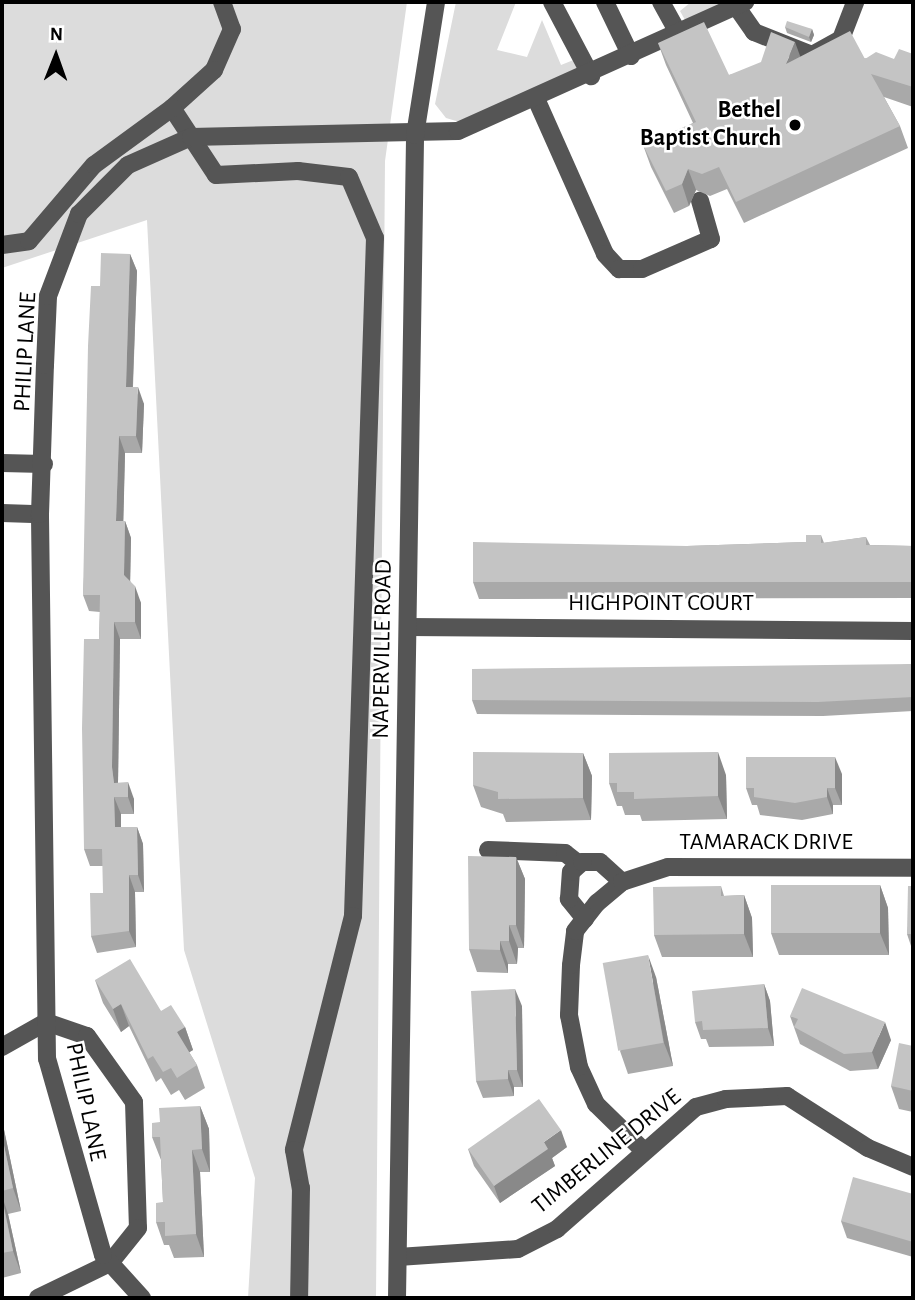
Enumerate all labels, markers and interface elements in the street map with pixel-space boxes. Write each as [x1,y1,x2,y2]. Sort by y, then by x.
north arrow [21,21,91,91]
text: N [50,25,63,44]
place label: Bethel Baptist Church [640,97,781,153]
marker: Bethel Baptist Church [787,117,803,133]
street label: PHILIP LANE [8,291,44,413]
street label: NAPERVILLE ROAD [367,559,399,739]
street label: HIGHPOINT COURT [568,590,754,618]
street label: TAMARACK DRIVE [679,829,853,857]
street label: PHILIP LANE [58,1040,112,1164]
street label: TIMBERLINE DRIVE [527,1083,687,1221]

